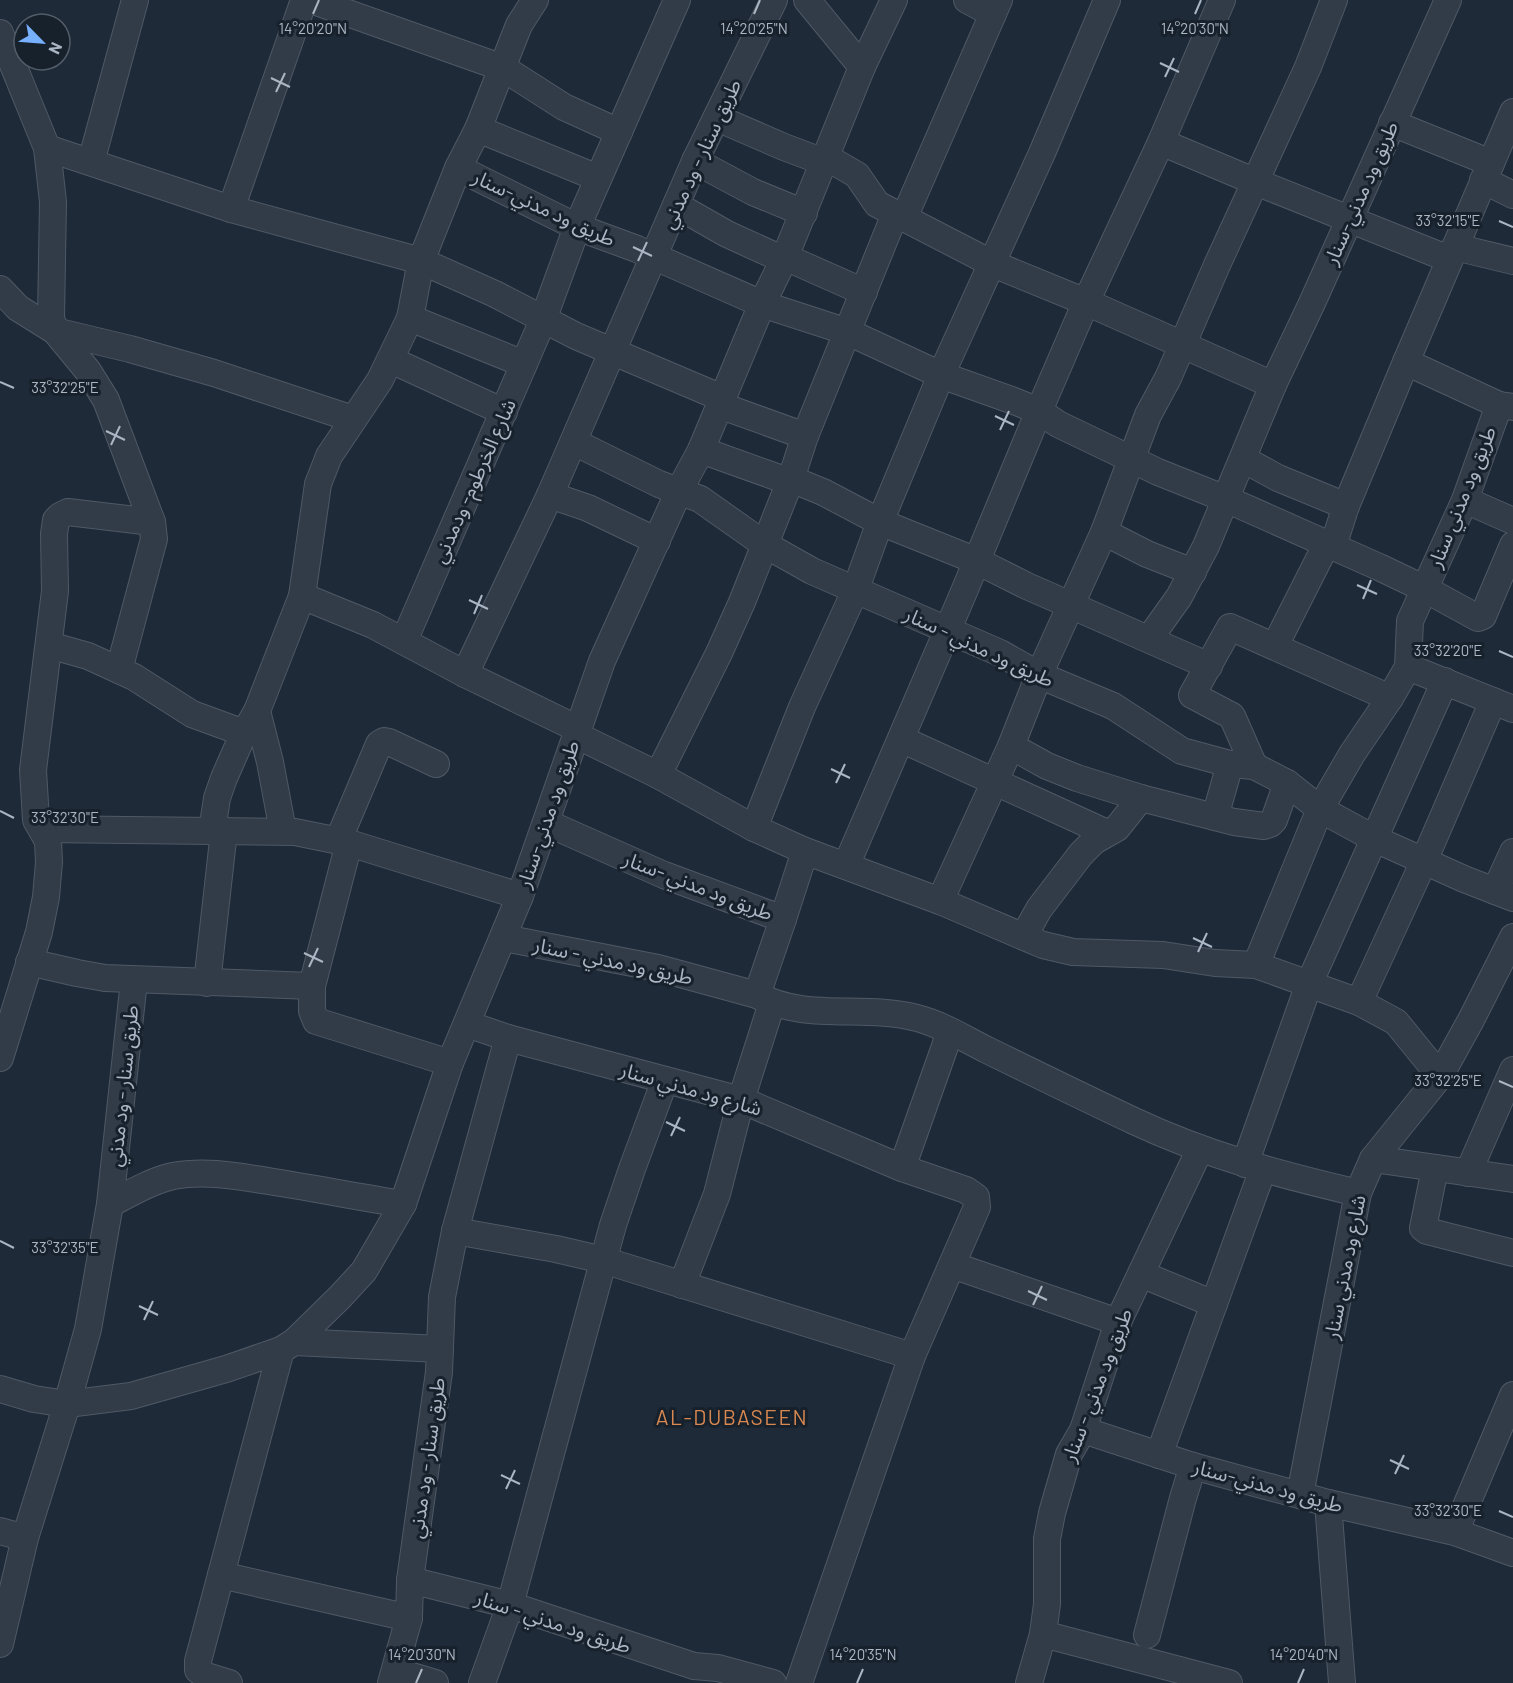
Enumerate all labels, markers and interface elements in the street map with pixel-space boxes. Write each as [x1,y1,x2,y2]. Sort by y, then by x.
north arrow [12,12,72,72]
text: 14°20'20"N [279,19,347,37]
text: 14°20'25"N [720,19,788,37]
text: 14°20'30"N [1161,19,1229,37]
text: N [45,40,67,57]
street label: طريق سنار - ود مدني [655,75,749,234]
street label: طريق ود مدني-سنار [1317,117,1407,271]
street label: طريق ود مدني-سنار [467,163,619,255]
text: 33°32'15"E [1416,211,1480,229]
text: 33°32'25"E [31,378,99,396]
street label: شارع الخرطوم- ودمدني [426,395,524,568]
street label: طريق ود مدني سنار [1421,422,1505,574]
street label: طريق ود مدني - سنار [898,600,1058,695]
text: 33°32'20"E [1414,641,1482,659]
street label: طريق ود مدني-سنار [510,737,588,893]
text: 33°32'30"E [31,808,99,826]
street label: طريق ود مدني -سنار [618,845,777,929]
street label: طريق ود مدني - سنار [529,931,695,993]
street label: طريق سنار - ود مدني [102,1004,147,1168]
street label: شارع ود مدني سنار [615,1056,765,1124]
text: 33°32'25"E [1414,1071,1482,1089]
street label: شارع ود مدني سنار [1318,1193,1374,1343]
text: 33°32'35"E [31,1238,99,1256]
street label: طريق ود مدني - سنار [1055,1305,1141,1467]
street label: طريق سنار - ود مدني [403,1376,454,1541]
district label: AL-DUBASEEN [656,1404,808,1429]
street label: طريق ود مدني-سنار [1188,1453,1346,1521]
text: 33°32'30"E [1414,1501,1482,1519]
street label: طريق ود مدني - سنار [470,1584,634,1662]
text: 14°20'30"N [388,1645,456,1663]
text: 14°20'35"N [829,1645,897,1663]
text: 14°20'40"N [1270,1645,1338,1663]

